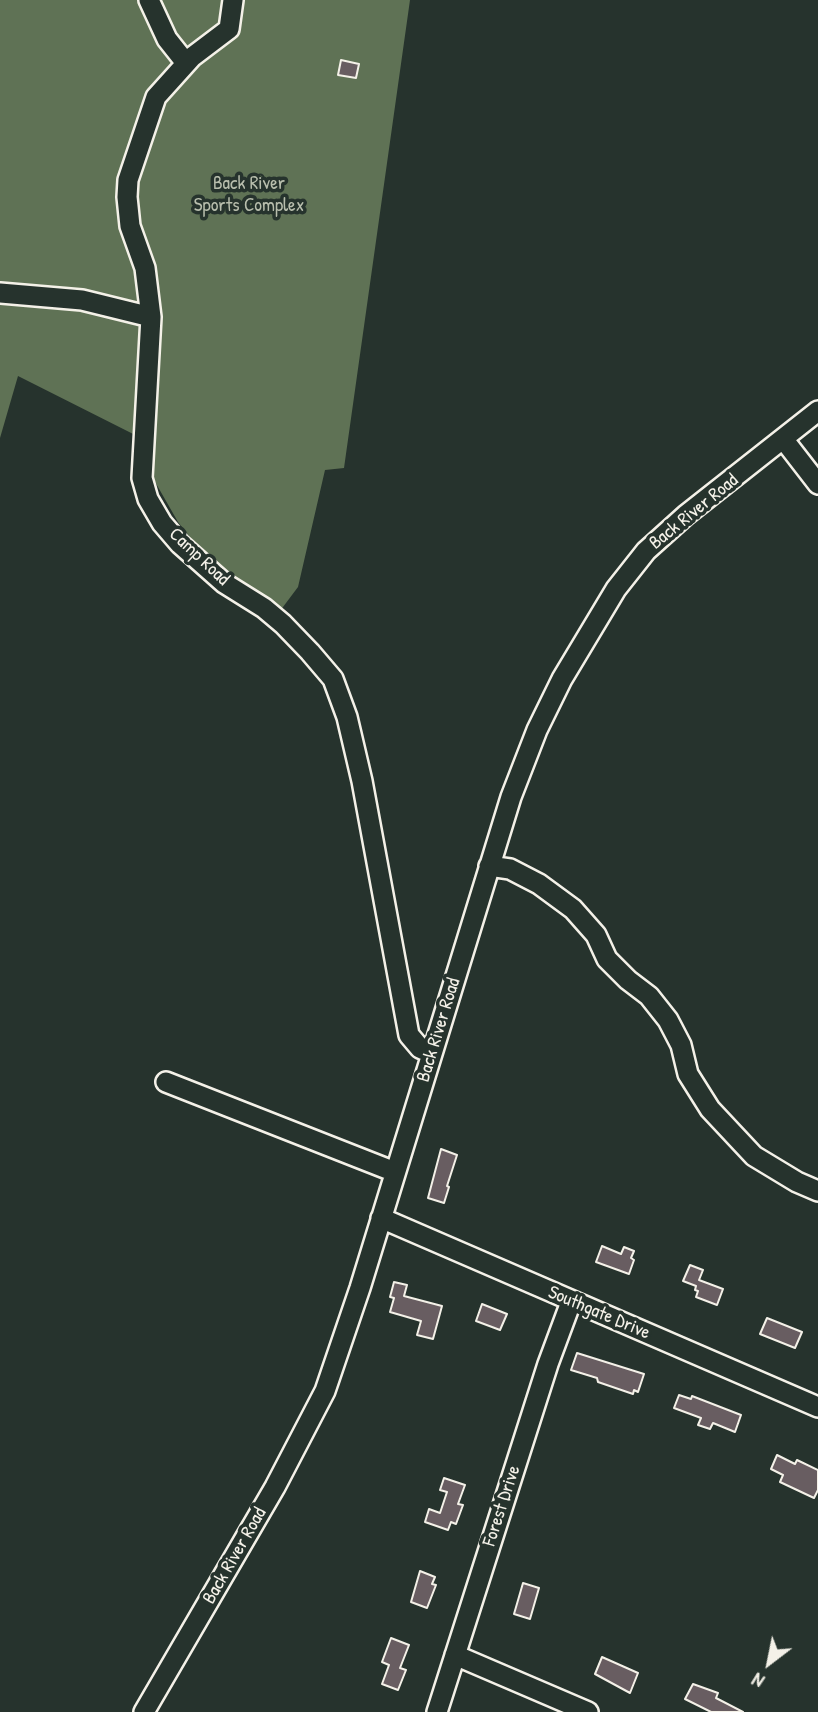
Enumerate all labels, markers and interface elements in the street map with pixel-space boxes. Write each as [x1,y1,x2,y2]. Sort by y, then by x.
park label: Back River Sports Complex [194,173,304,217]
street label: Back River Road [645,469,743,555]
street label: Camp Road [164,523,234,591]
street label: Back River Road [412,975,466,1085]
street label: Southgate Drive [545,1281,653,1345]
street label: Forest Drive [478,1463,526,1549]
street label: Back River Road [198,1504,272,1608]
north arrow [734,1628,804,1698]
text: N [747,1667,769,1695]

